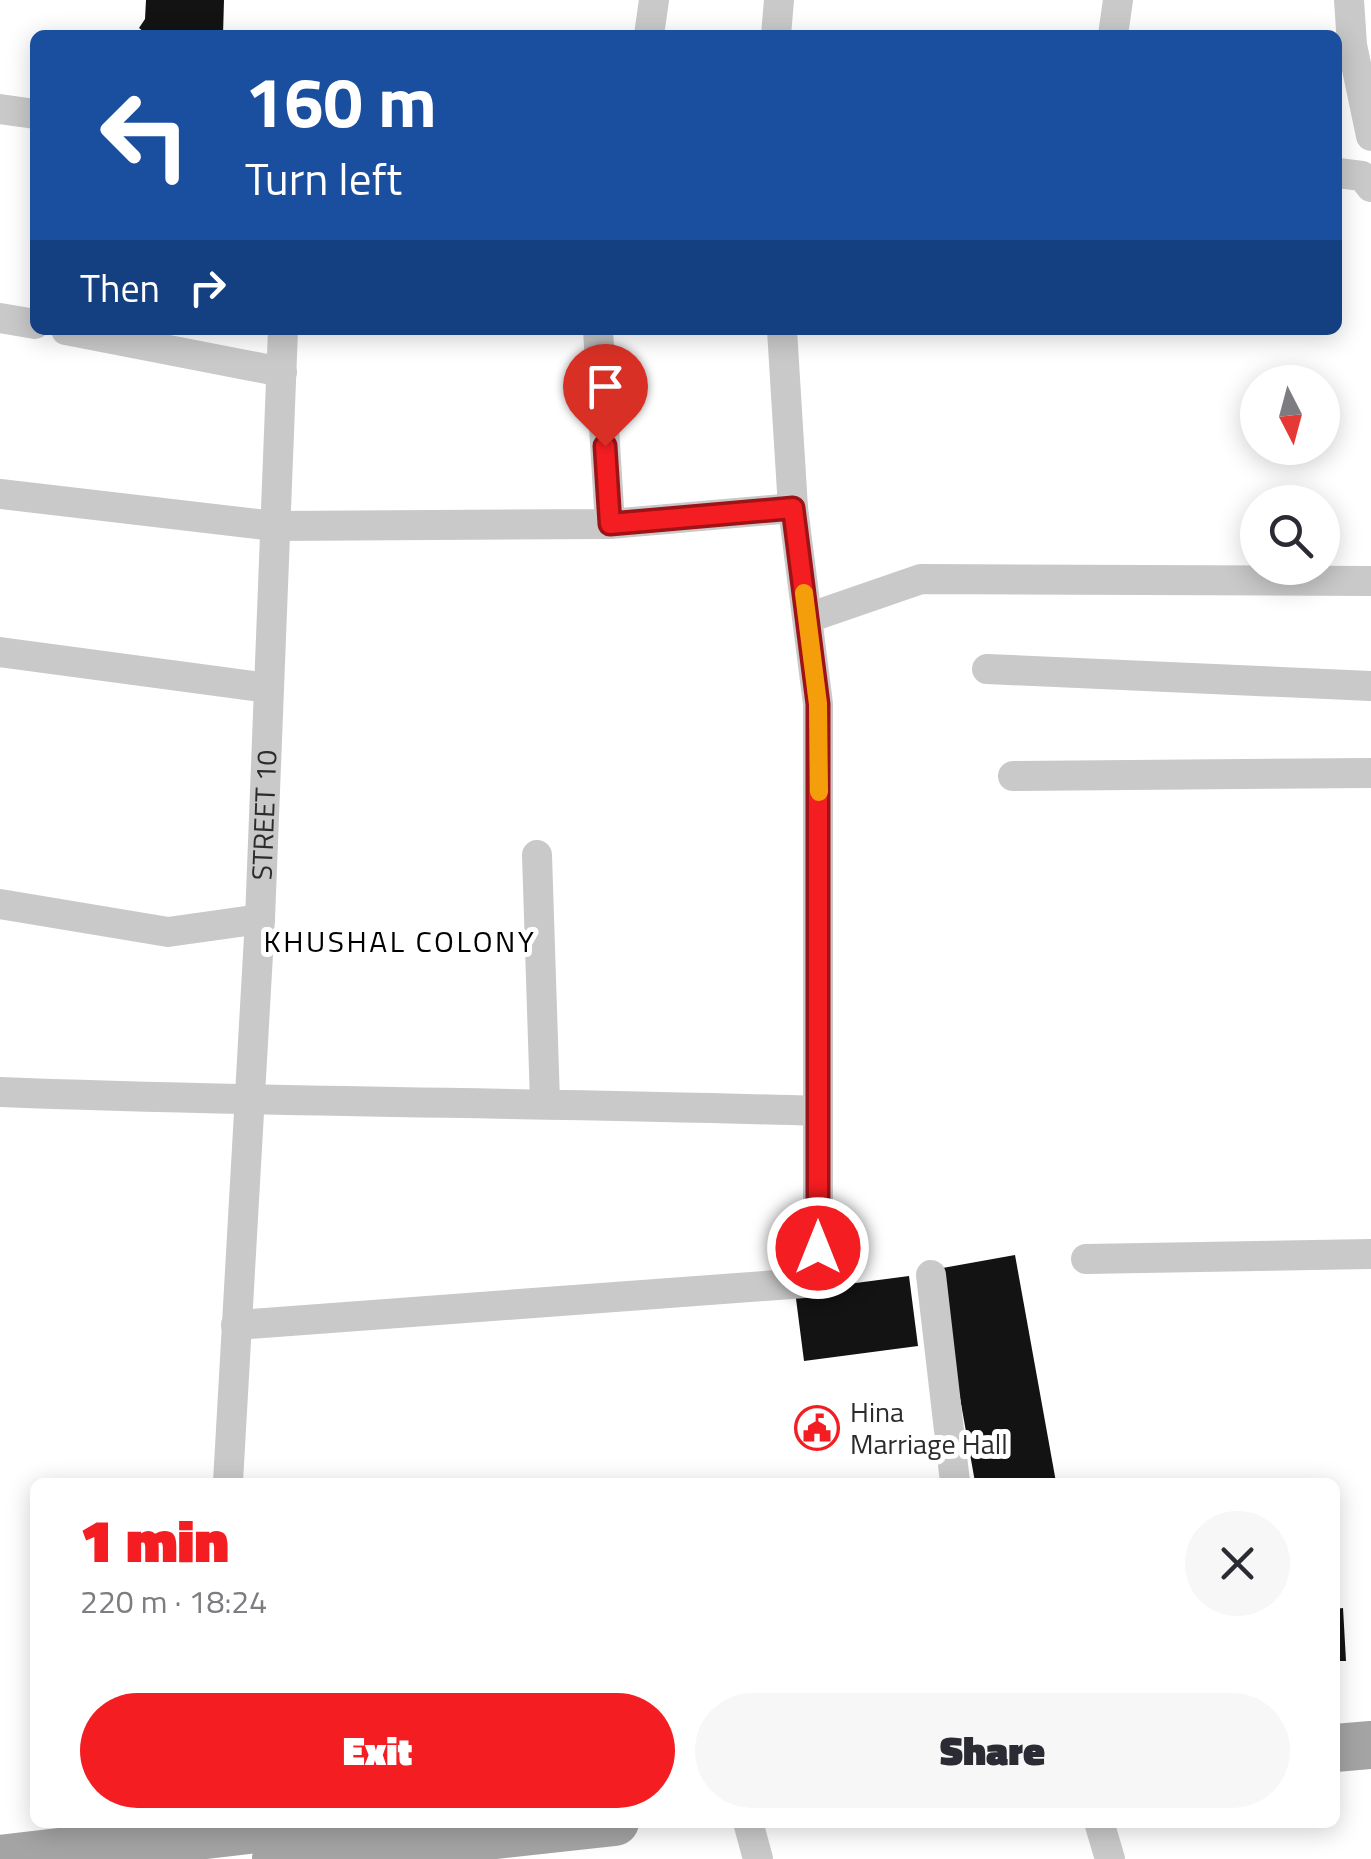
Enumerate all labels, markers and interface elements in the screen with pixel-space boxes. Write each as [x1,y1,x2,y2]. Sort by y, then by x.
text: 160 m [245,48,437,154]
icon: left [80,70,210,200]
text: Turn left [245,144,402,212]
text: Then [80,259,160,317]
icon: right [180,260,235,315]
pin [563,344,648,447]
icon: arrive [578,359,633,414]
north arrow [1240,365,1340,465]
map controls [1240,365,1340,585]
button: search [1240,485,1340,585]
street label: STREET 10 [240,749,288,881]
district label: KHUSHAL COLONY [264,918,536,964]
position arrow [766,1196,870,1300]
place label: Hina Marriage Hall [850,1390,1008,1465]
public building icon: Hina Marriage Hall [794,1405,840,1451]
text: 1 min [80,1494,229,1585]
button: close [1185,1511,1290,1616]
text: 220 m · 18:24 [80,1577,267,1625]
button: Exit [80,1693,675,1808]
button: Share [695,1693,1290,1808]

